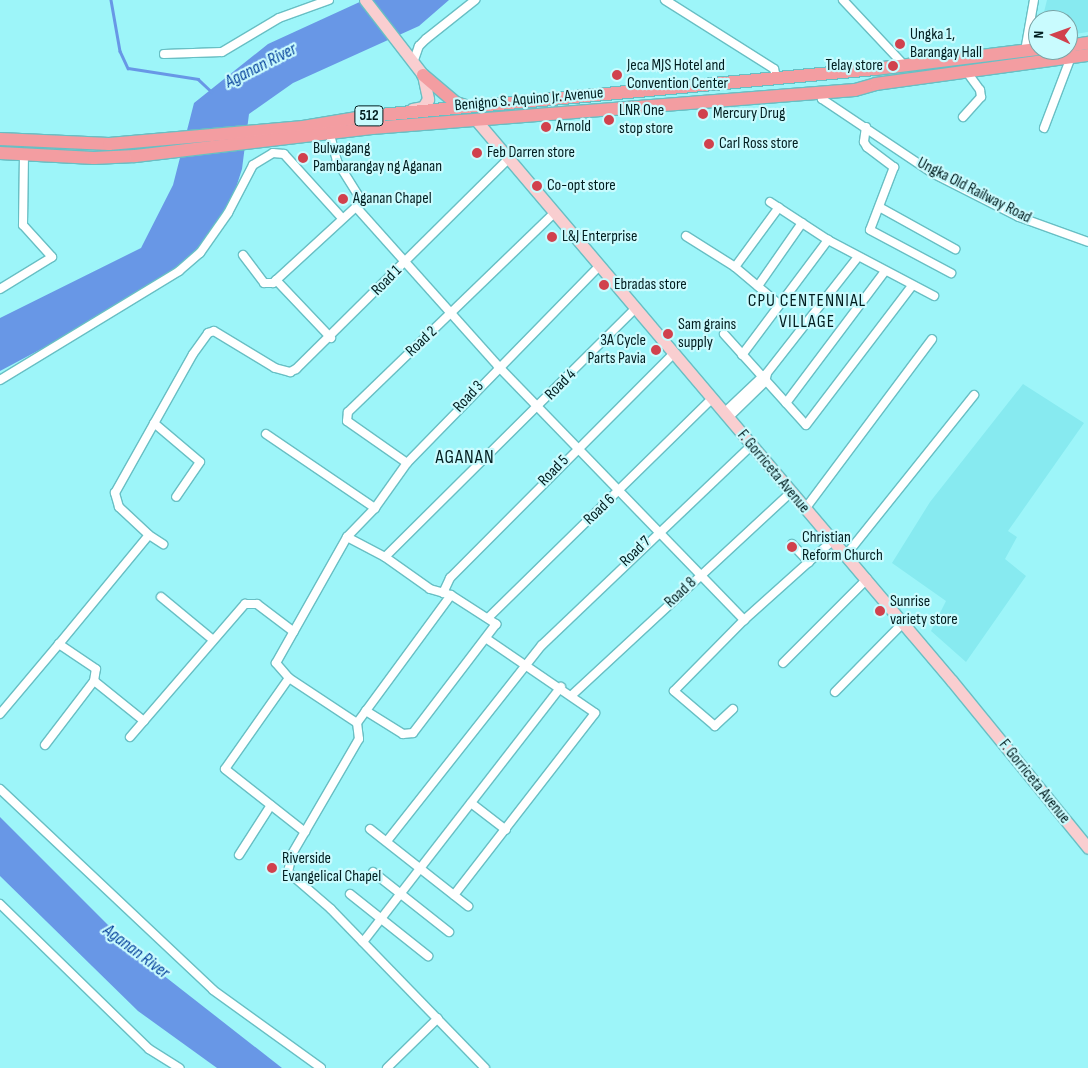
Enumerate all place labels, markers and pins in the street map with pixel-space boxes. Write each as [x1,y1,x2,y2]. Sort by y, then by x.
place label: Ungka 1, Barangay Hall [910,25,982,63]
marker: Ungka 1, Barangay Hall [894,38,906,50]
place label: Jeca MJS Hotel and Convention Center [627,56,728,94]
place label: Telay store [825,56,883,76]
marker: Telay store [887,60,899,72]
marker: Jeca MJS Hotel and Convention Center [611,69,623,81]
place label: LNR One stop store [619,101,673,139]
place label: Mercury Drug [713,104,785,124]
marker: Mercury Drug [697,108,709,120]
marker: LNR One stop store [603,114,615,126]
place label: Arnold [556,117,591,137]
marker: Arnold [540,121,552,133]
place label: Carl Ross store [719,134,798,154]
marker: Carl Ross store [703,138,715,150]
place label: Bulwagang Pambarangay ng Aganan [313,139,442,177]
place label: Feb Darren store [487,143,575,163]
marker: Feb Darren store [471,147,483,159]
marker: Bulwagang Pambarangay ng Aganan [297,152,309,164]
place label: Co-opt store [547,176,616,196]
marker: Co-opt store [531,180,543,192]
place label: Aganan Chapel [353,189,432,209]
marker: Aganan Chapel [337,193,349,205]
place label: L&J Enterprise [562,227,638,247]
marker: L&J Enterprise [546,231,558,243]
place label: Ebradas store [614,275,687,295]
marker: Ebradas store [598,279,610,291]
place label: Sam grains supply [678,315,736,353]
marker: Sam grains supply [662,328,674,340]
place label: 3A Cycle Parts Pavia [588,331,646,369]
marker: 3A Cycle Parts Pavia [650,344,662,356]
place label: Christian Reform Church [802,528,883,566]
marker: Christian Reform Church [786,541,798,553]
place label: Sunrise variety store [890,592,958,630]
marker: Sunrise variety store [874,605,886,617]
place label: Riverside Evangelical Chapel [282,849,381,887]
marker: Riverside Evangelical Chapel [266,862,278,874]

